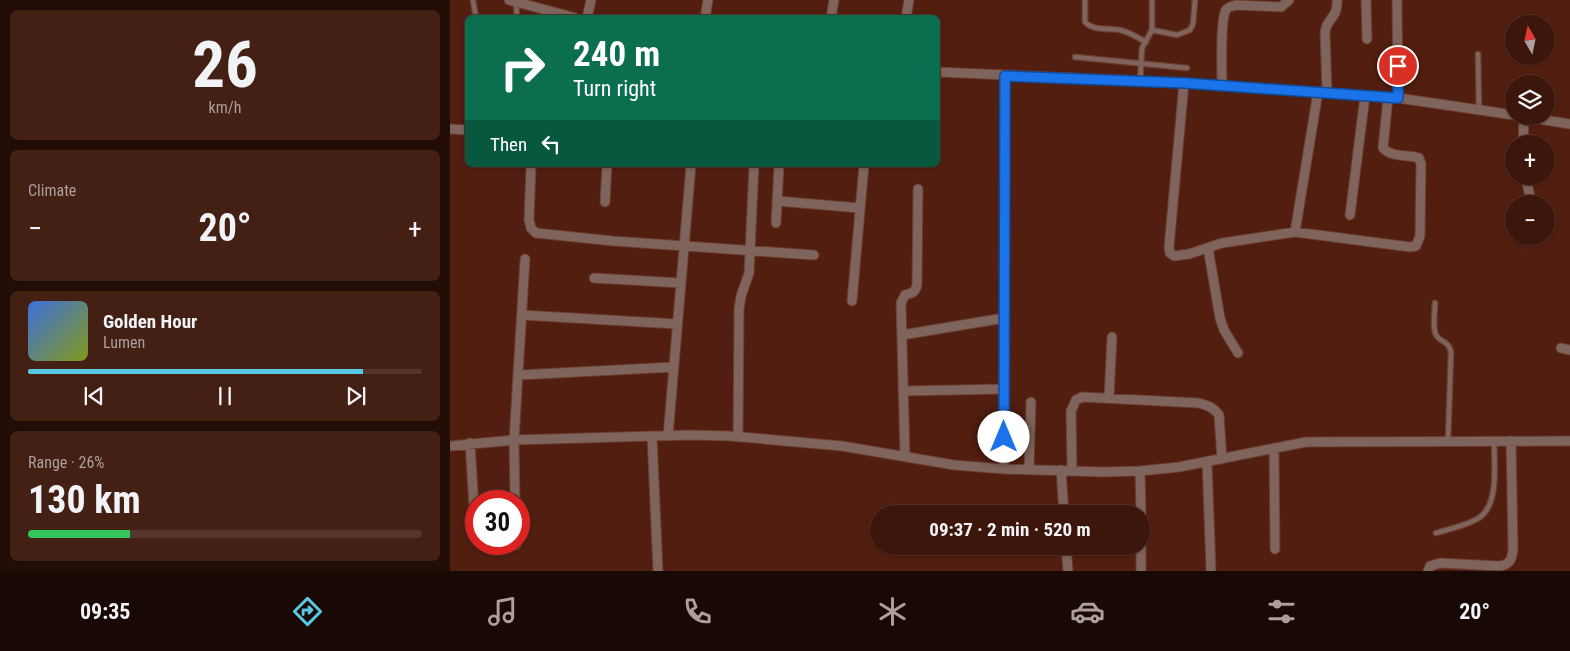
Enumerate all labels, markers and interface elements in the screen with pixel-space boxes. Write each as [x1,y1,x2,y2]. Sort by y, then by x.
north arrow [1505,15,1555,65]
map controls [1505,15,1555,245]
text: 26 [192,27,258,103]
text: 240 m [573,34,660,75]
icon: right [490,35,555,100]
pin [1377,45,1419,87]
icon: arrive [1384,52,1412,80]
button: layers [1505,75,1555,125]
text: Turn right [573,76,656,101]
text: km/h [209,98,241,117]
icon: left [537,130,565,158]
text: Then [490,133,527,156]
button: + [1505,135,1555,185]
text: Climate [28,181,76,200]
button: − [1505,195,1555,245]
text: 20° [198,206,252,250]
text: − [28,212,42,245]
text: + [408,212,422,245]
text: Golden Hour [103,310,197,333]
text: Lumen [103,333,145,352]
icon: previous [80,382,108,410]
icon: pause [211,382,239,410]
icon: next [342,382,370,410]
position arrow [977,410,1029,462]
text: Range · 26% [28,453,104,472]
text: 130 km [28,478,141,522]
speed limit sign: 30 [465,490,530,555]
text: 09:37 · 2 min · 520 m [929,518,1091,541]
icon: directions [290,594,325,629]
icon: music [485,594,520,629]
icon: phone [680,594,715,629]
icon: climate [875,594,910,629]
icon: car [1070,594,1105,629]
icon: filters [1264,594,1299,629]
text: 09:35 [80,599,130,624]
text: 20° [1459,599,1490,624]

